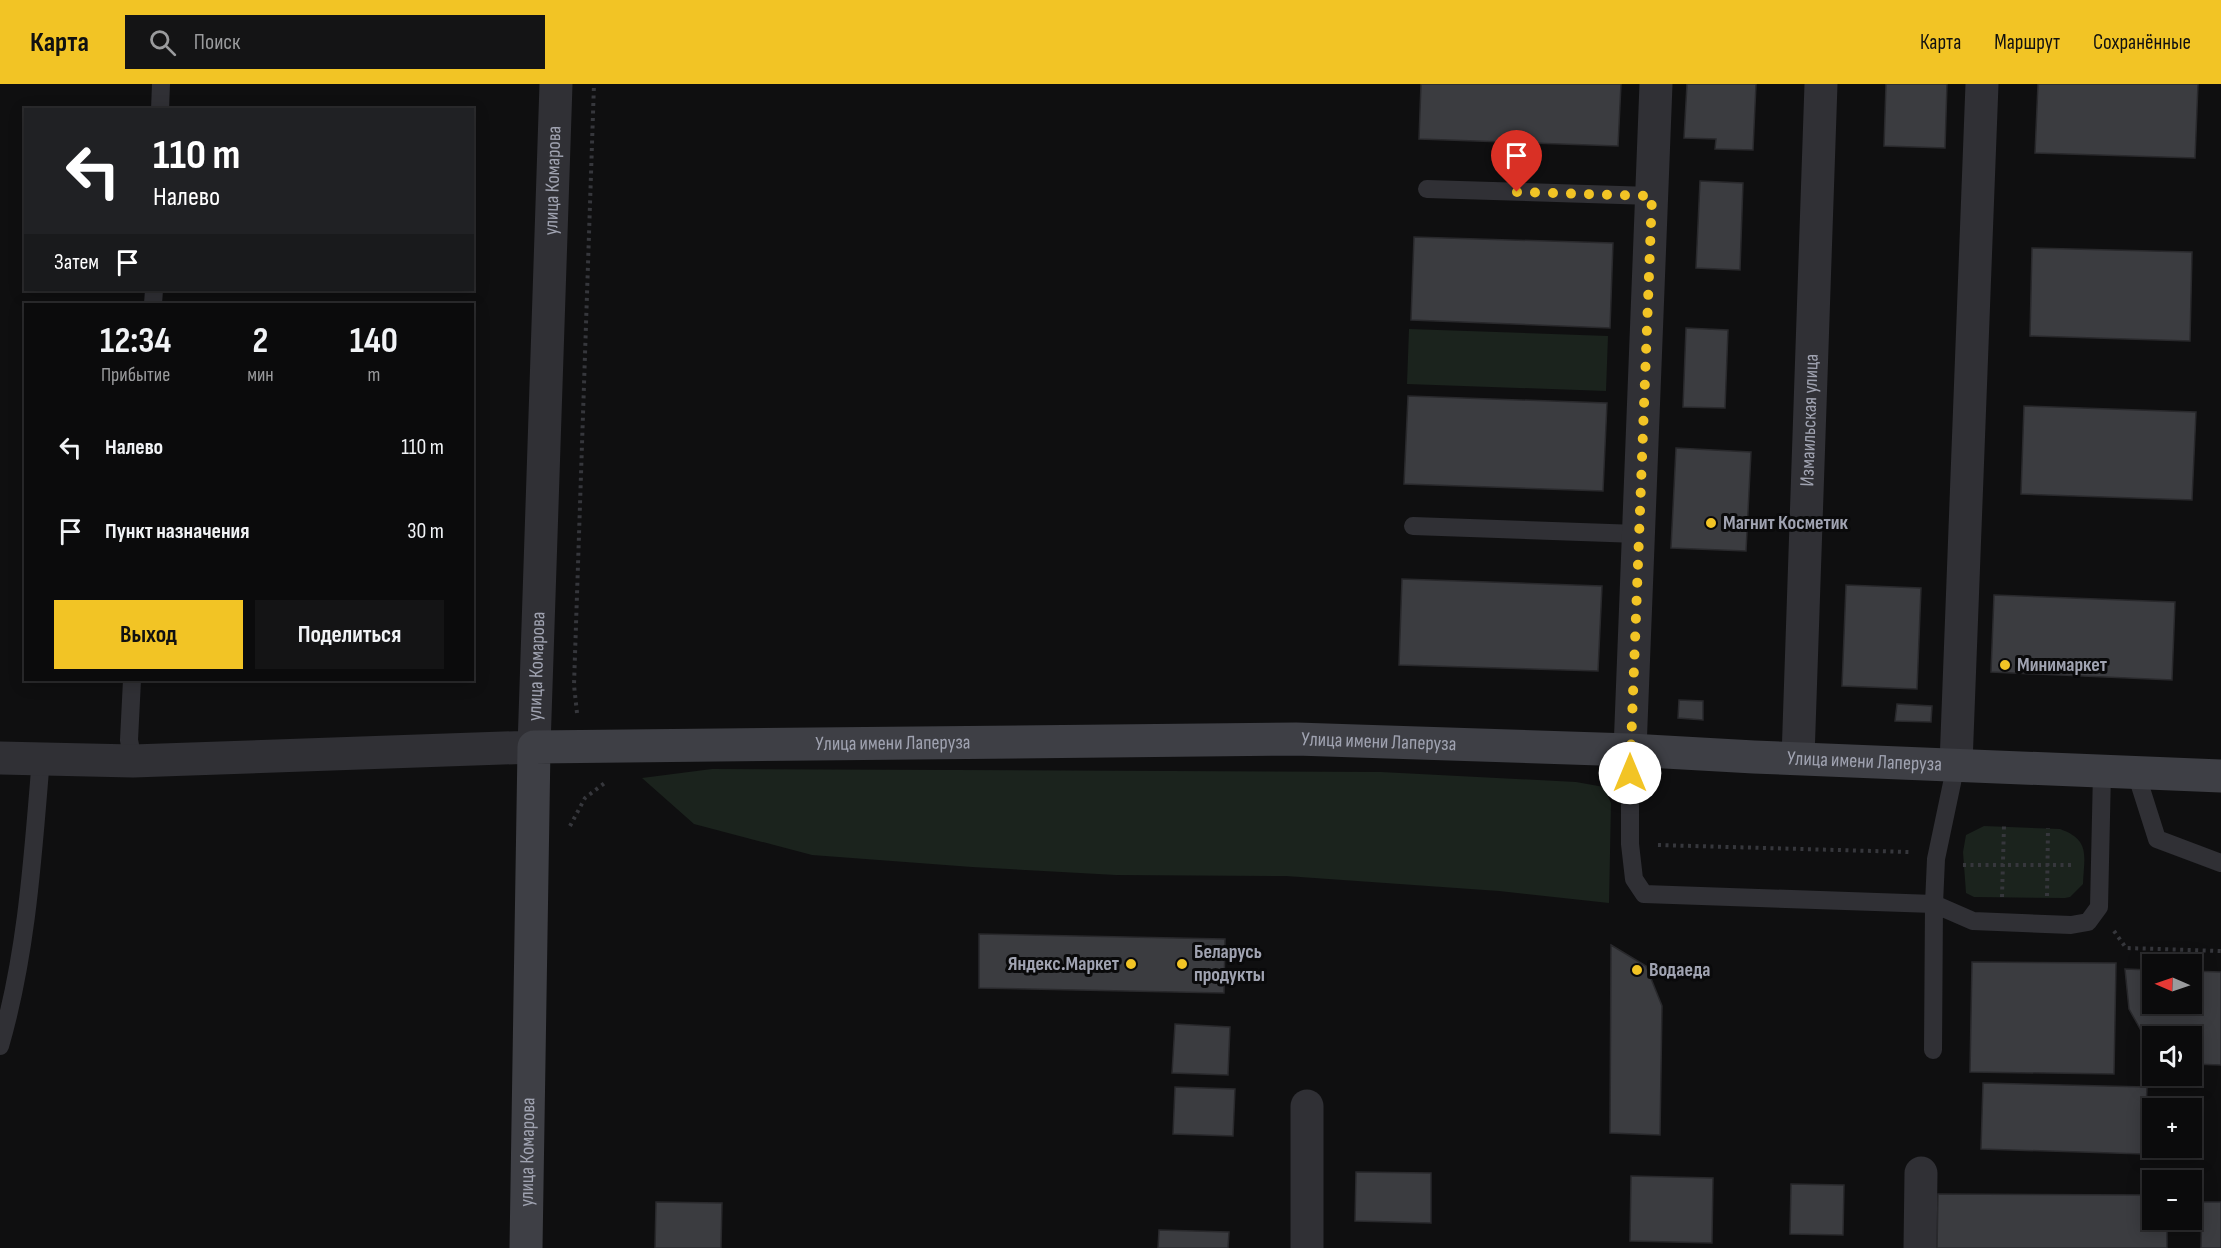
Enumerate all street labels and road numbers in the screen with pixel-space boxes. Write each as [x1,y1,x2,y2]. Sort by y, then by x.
street label: улица Комарова [539,126,567,236]
street label: Измаильская улица [1795,354,1824,487]
street label: улица Комарова [523,611,550,721]
street label: Улица имени Лаперуза [1301,727,1457,756]
street label: Улица имени Лаперуза [815,730,971,756]
street label: Улица имени Лаперуза [1786,746,1942,777]
street label: улица Комарова [515,1097,540,1207]

